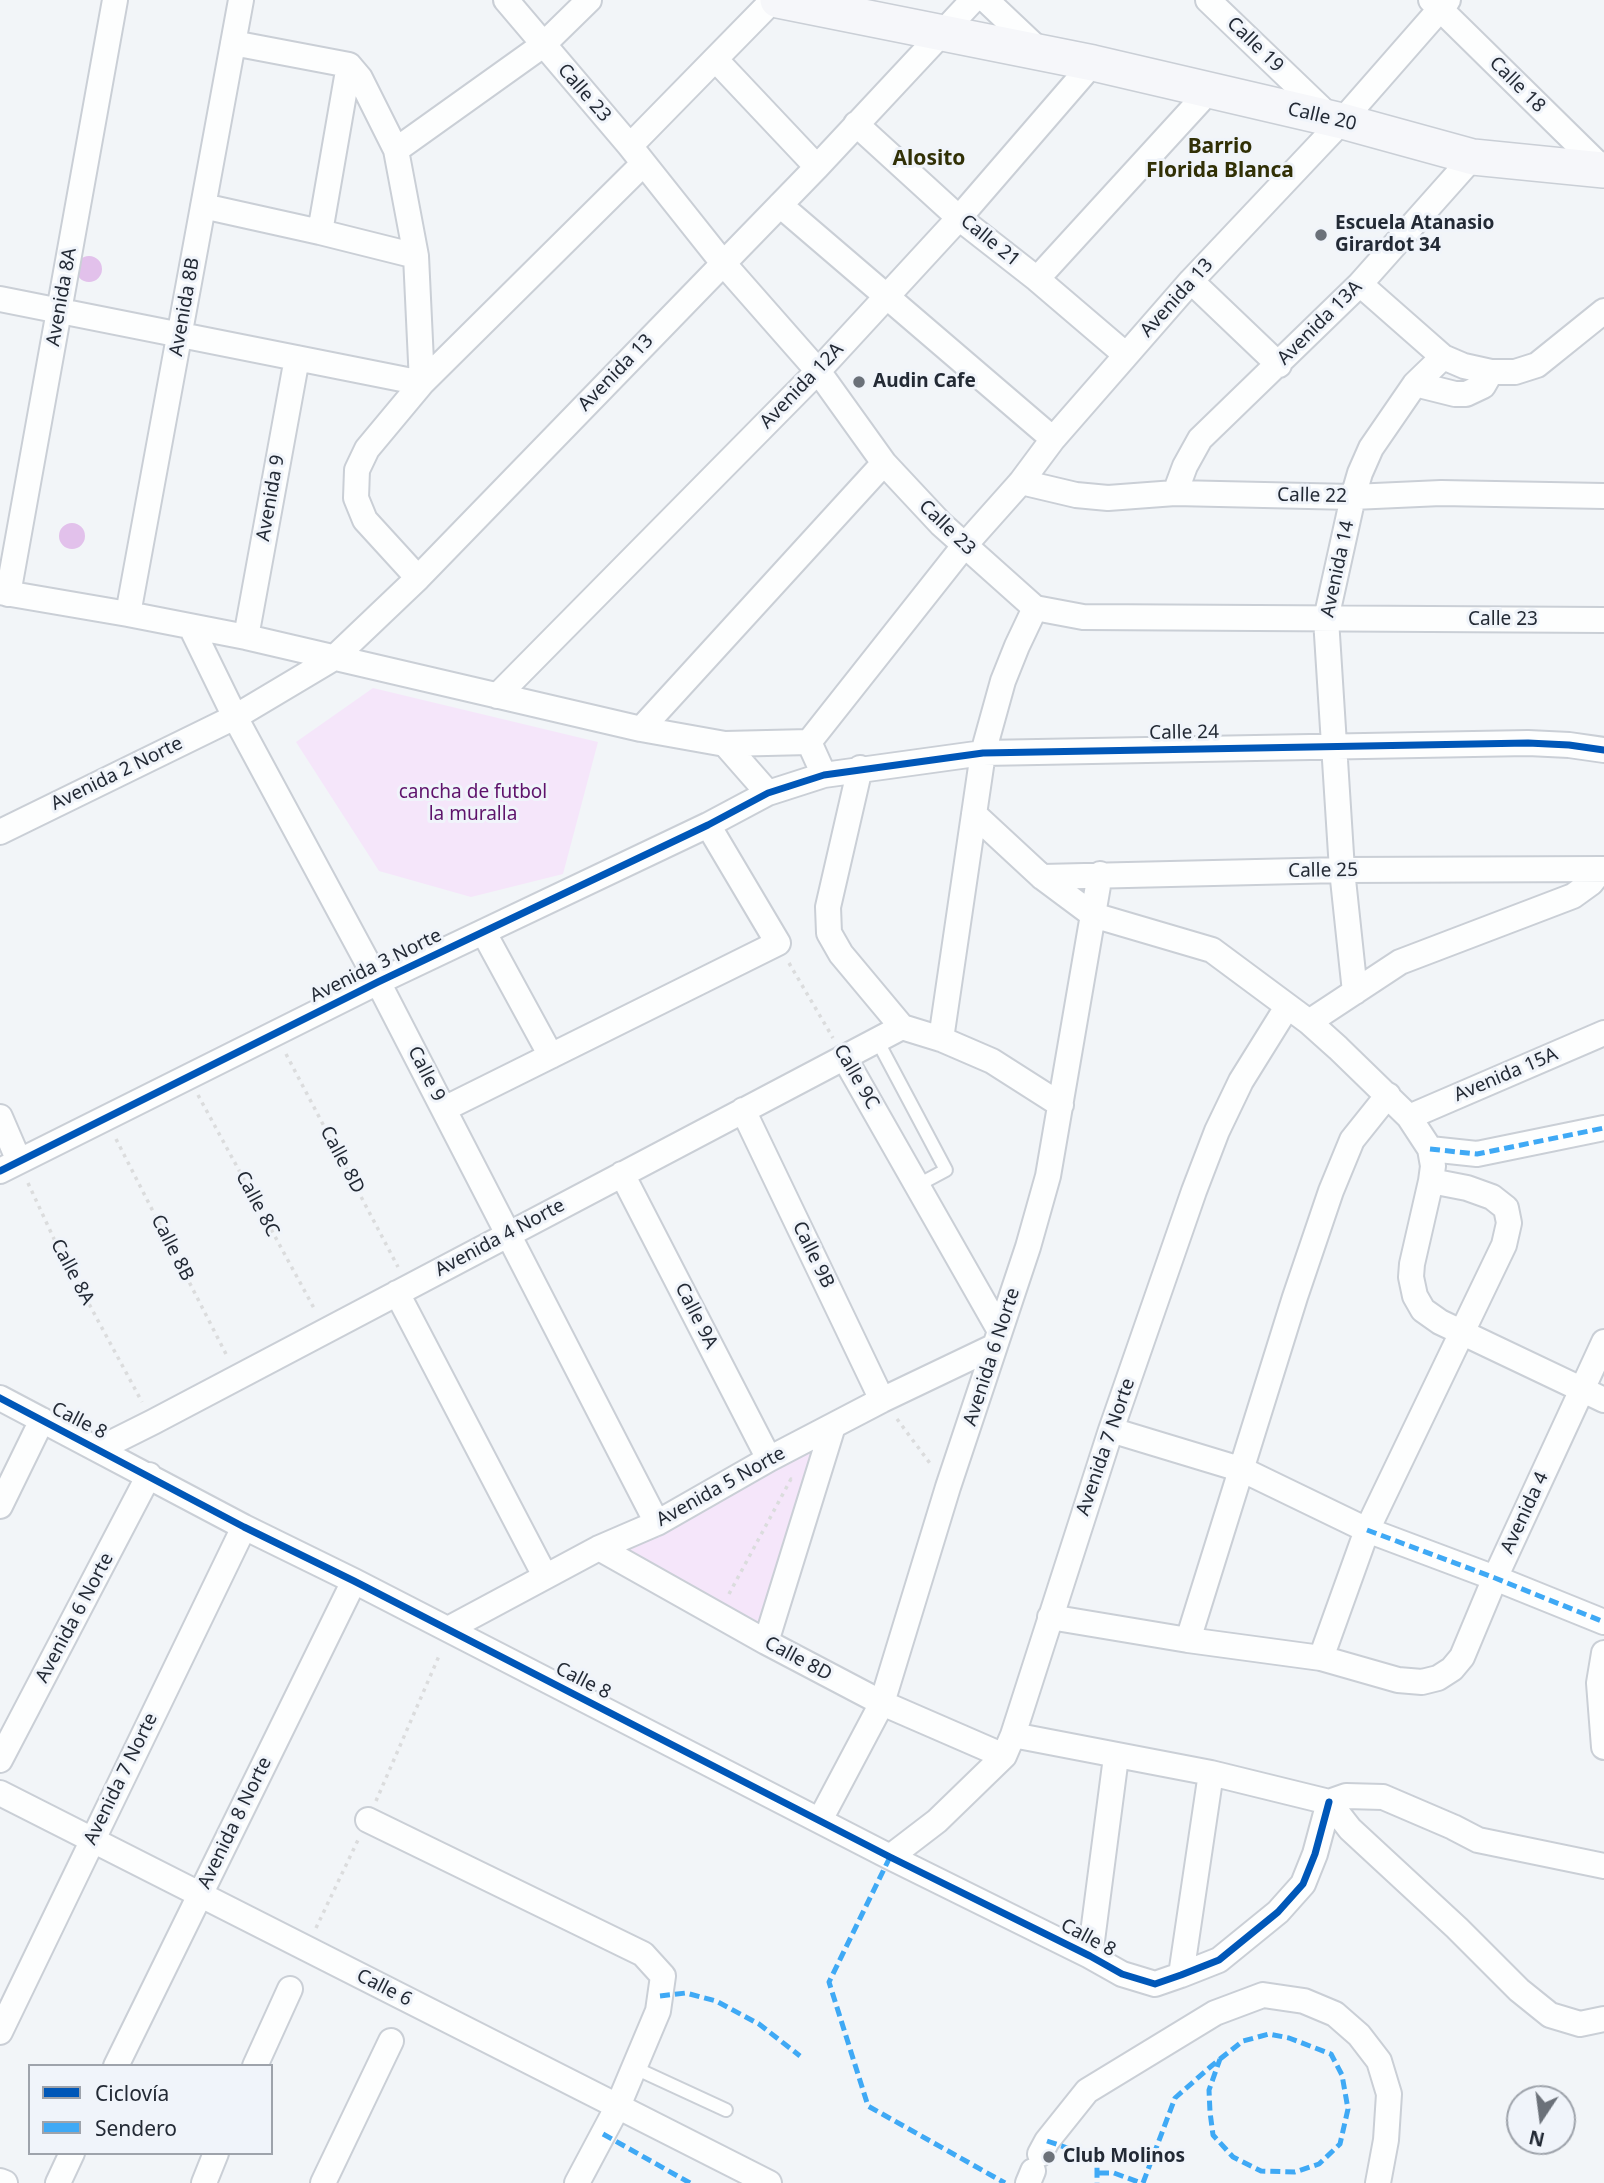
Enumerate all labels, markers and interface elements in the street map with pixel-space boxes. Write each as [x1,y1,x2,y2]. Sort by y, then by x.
street label: Calle 19 [1222,13,1288,77]
street label: Calle 18 [1484,52,1550,118]
street label: Calle 23 [552,59,616,127]
street label: Calle 20 [1285,98,1359,136]
district label: Barrio Florida Blanca [1146,134,1294,184]
district label: Alosito [893,146,965,172]
street label: Calle 21 [956,210,1024,272]
place label: Escuela Atanasio Girardot 34 [1335,213,1494,257]
marker: Escuela Atanasio Girardot 34 [1313,227,1329,243]
street label: Avenida 8A [42,246,82,348]
street label: Avenida 13 [1136,254,1218,342]
street label: Avenida 8B [165,256,205,358]
street label: Avenida 13A [1273,276,1367,370]
street label: Avenida 13 [574,330,658,416]
street label: Avenida 12A [755,338,849,434]
place label: Audin Cafe [873,371,976,393]
marker: Audin Cafe [851,374,867,390]
street label: Avenida 9 [252,453,290,543]
street label: Calle 22 [1277,484,1347,508]
street label: Calle 23 [914,496,980,560]
street label: Avenida 14 [1317,519,1359,619]
street label: Calle 23 [1468,609,1538,631]
street label: Calle 24 [1149,721,1219,745]
street label: Avenida 2 Norte [47,732,187,816]
park label: cancha de futbol la muralla [399,782,547,826]
street label: Calle 25 [1288,859,1358,883]
street label: Avenida 3 Norte [306,924,446,1008]
street label: Calle 9C [828,1041,884,1113]
street label: Calle 9 [402,1043,450,1105]
street label: Avenida 15A [1451,1043,1561,1107]
street label: Calle 8D [315,1122,369,1198]
street label: Calle 8C [230,1167,284,1241]
street label: Avenida 4 Norte [431,1194,569,1282]
street label: Calle 8B [146,1211,198,1285]
street label: Calle 9B [787,1218,839,1292]
street label: Calle 8A [45,1235,99,1309]
street label: Calle 9A [670,1279,722,1353]
street label: Avenida 6 Norte [959,1285,1025,1429]
street label: Avenida 7 Norte [1072,1375,1140,1519]
street label: Calle 8 [48,1397,110,1445]
street label: Avenida 5 Norte [653,1442,789,1532]
street label: Avenida 4 [1496,1469,1554,1557]
street label: Avenida 6 Norte [31,1549,119,1687]
street label: Calle 8D [760,1632,836,1686]
street label: Calle 8 [552,1657,614,1705]
street label: Avenida 7 Norte [79,1709,163,1849]
street label: Avenida 8 Norte [193,1753,277,1893]
street label: Calle 8 [1057,1914,1119,1962]
street label: Calle 6 [353,1964,415,2012]
legend [28,2064,273,2155]
text: Ciclovía [95,2079,169,2107]
north arrow [1506,2085,1576,2155]
text: Sendero [95,2114,177,2142]
text: N [1526,2124,1547,2153]
place label: Club Molinos [1063,2146,1185,2168]
marker: Club Molinos [1041,2149,1057,2165]

